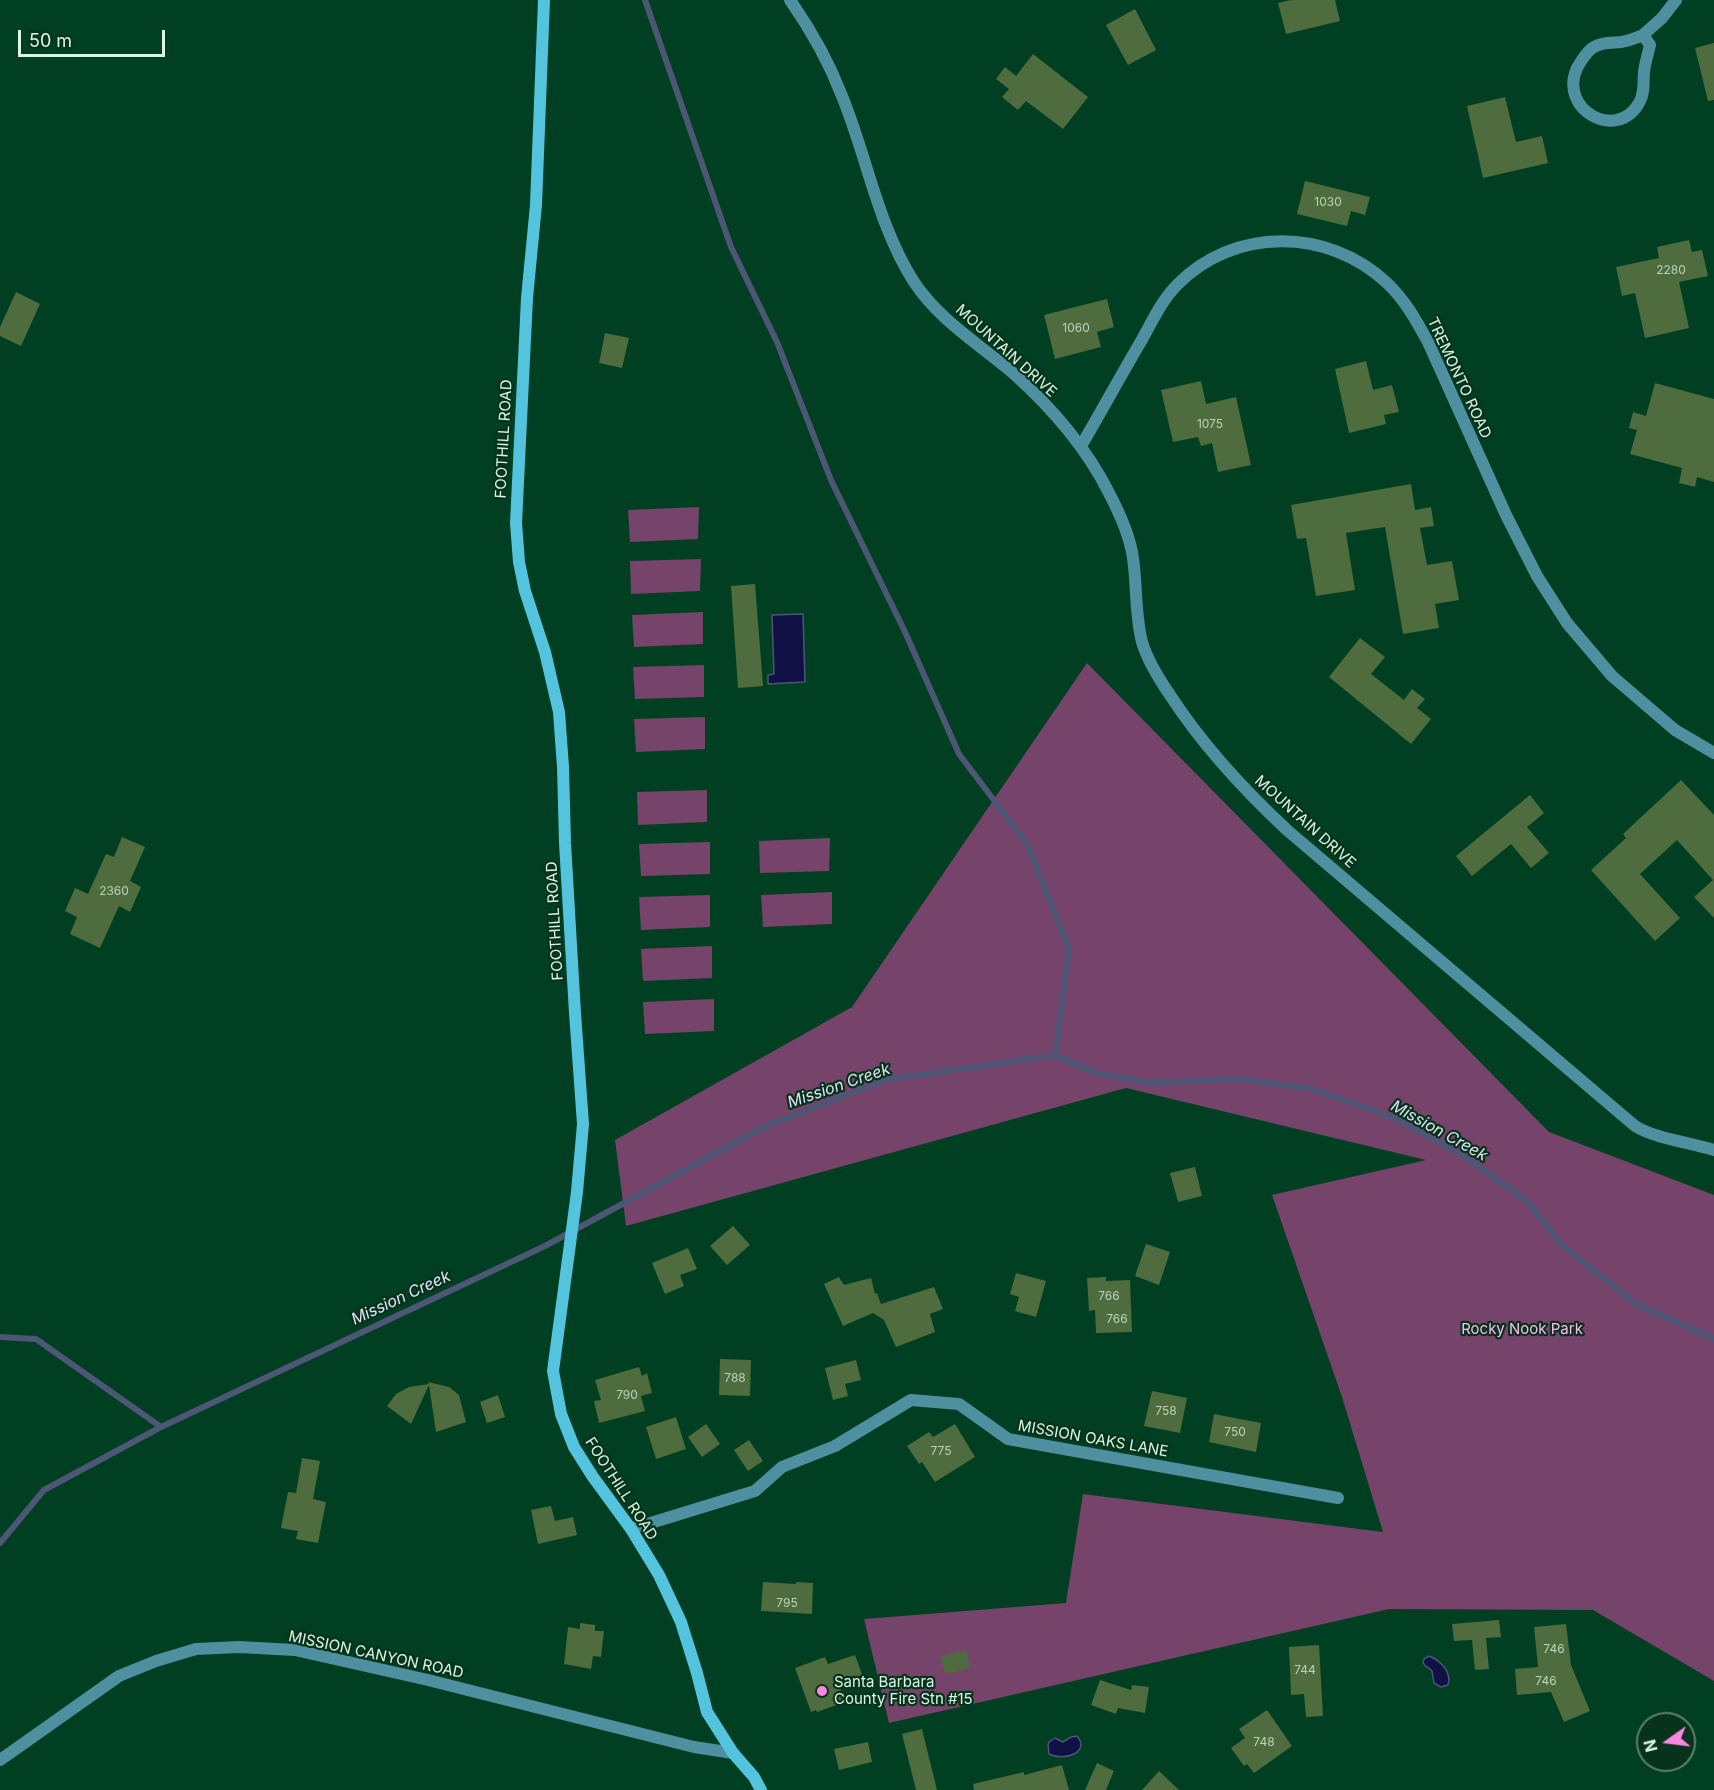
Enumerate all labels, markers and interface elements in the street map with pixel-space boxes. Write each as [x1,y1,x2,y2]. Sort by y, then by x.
scale bar [21,18,168,56]
text: 50 m [29,30,72,51]
house number: 1030 [1314,195,1342,209]
house number: 2280 [1656,263,1686,277]
street label: MOUNTAIN DRIVE [952,301,1060,401]
street label: TREMONTO ROAD [1423,315,1495,441]
house number: 1060 [1062,321,1090,335]
street label: FOOTHILL ROAD [492,379,516,499]
house number: 1075 [1197,417,1223,431]
street label: MOUNTAIN DRIVE [1251,772,1359,872]
street label: FOOTHILL ROAD [543,861,567,981]
house number: 2360 [99,884,129,898]
water label: Mission Creek [785,1059,893,1113]
water label: Mission Creek [1387,1097,1491,1165]
water label: Mission Creek [348,1267,454,1329]
house number: 766 [1098,1289,1120,1303]
house number: 766 [1106,1312,1128,1326]
park label: Rocky Nook Park [1461,1320,1583,1338]
house number: 788 [724,1371,746,1385]
house number: 790 [616,1388,638,1402]
house number: 758 [1155,1404,1177,1418]
street label: MISSION OAKS LANE [1017,1417,1169,1461]
house number: 750 [1224,1425,1246,1439]
street label: FOOTHILL ROAD [581,1434,661,1544]
house number: 775 [931,1444,951,1458]
house number: 795 [776,1596,798,1610]
street label: MISSION CANYON ROAD [287,1628,465,1682]
house number: 746 [1543,1642,1565,1656]
house number: 744 [1294,1663,1316,1677]
place label: Santa Barbara County Fire Stn #15 [834,1673,973,1708]
house number: 746 [1535,1674,1557,1688]
marker: Santa Barbara County Fire Stn #15 [815,1684,829,1698]
north arrow [1636,1712,1696,1772]
house number: 748 [1253,1735,1275,1749]
text: N [1639,1738,1662,1754]

